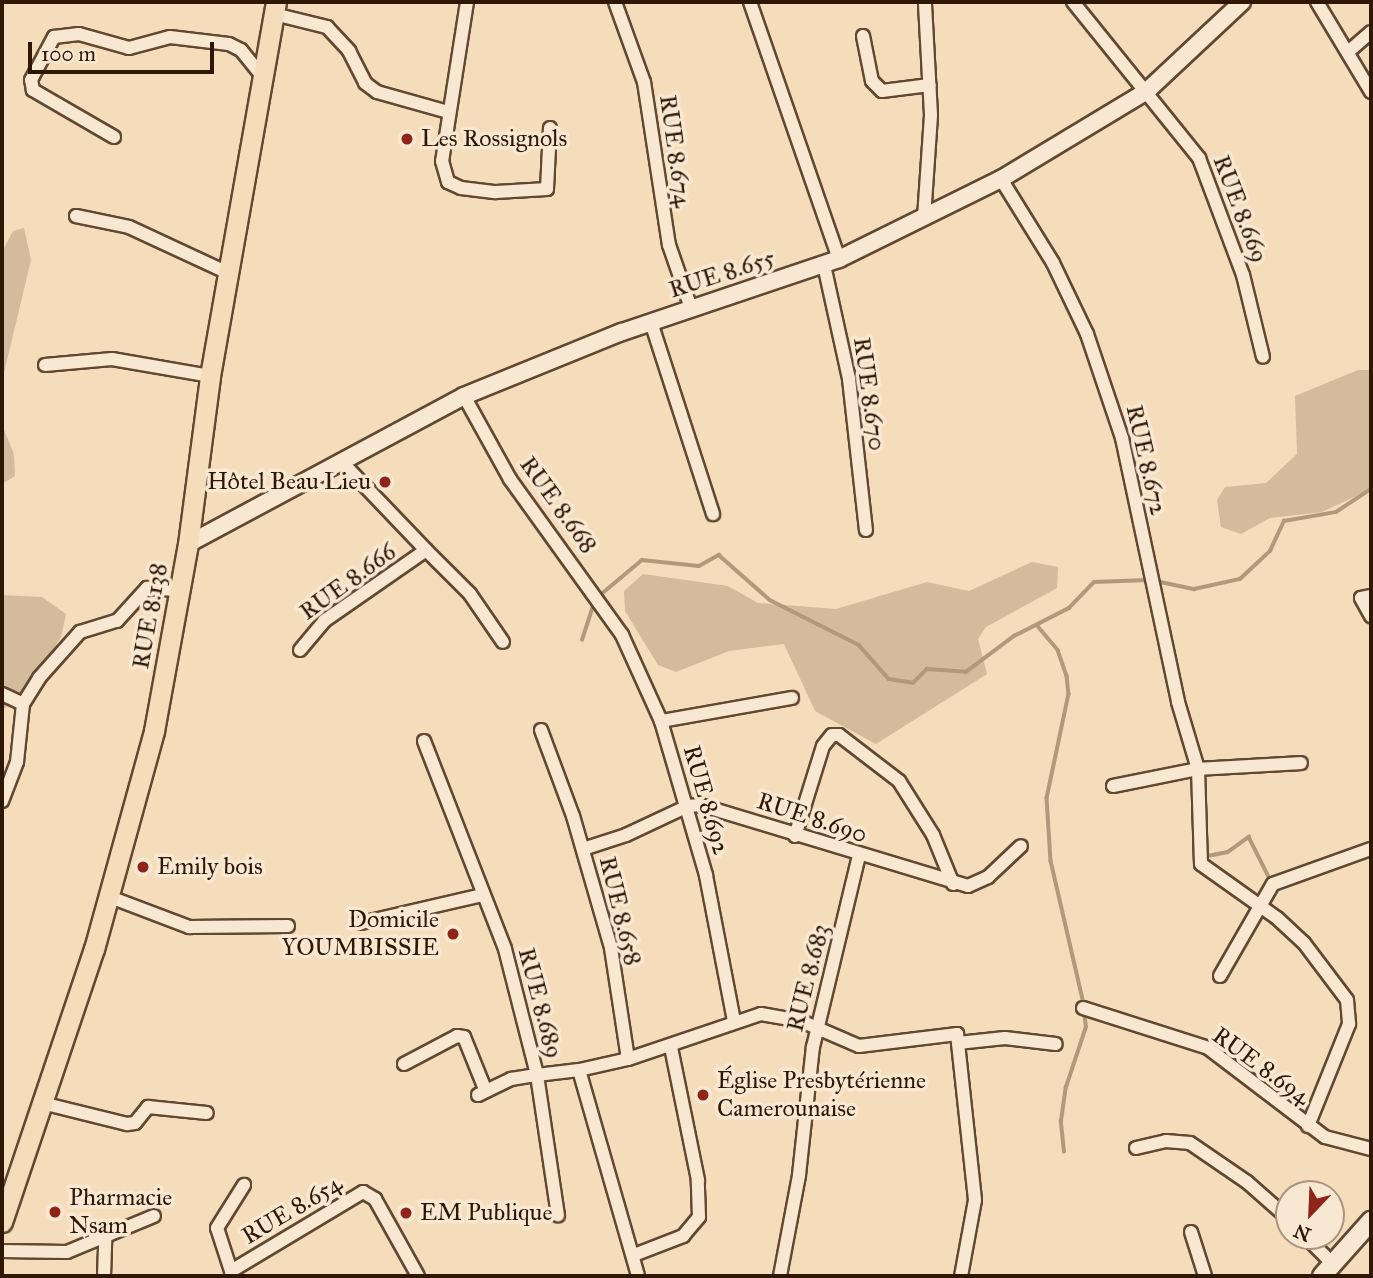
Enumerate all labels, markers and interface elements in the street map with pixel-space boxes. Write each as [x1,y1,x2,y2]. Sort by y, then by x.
scale bar [32,28,217,72]
text: 100 m [41,41,96,67]
street label: RUE 8.674 [653,93,697,209]
place label: Les Rossignols [421,125,567,153]
marker: Les Rossignols [399,131,415,147]
street label: RUE 8.669 [1206,151,1274,267]
street label: RUE 8.655 [665,243,779,305]
street label: RUE 8.670 [847,335,891,453]
street label: RUE 8.672 [1119,402,1173,518]
street label: RUE 8.668 [513,451,603,559]
place label: Hôtel Beau Lieu [207,468,371,496]
marker: Hôtel Beau Lieu [377,474,393,490]
street label: RUE 8.666 [294,537,402,627]
street label: RUE 8.138 [127,561,173,671]
street label: RUE 8.692 [677,742,735,858]
street label: RUE 8.690 [753,787,871,849]
place label: Emily bois [157,853,263,881]
street label: RUE 8.658 [593,854,647,968]
marker: Emily bois [135,859,151,875]
place label: Domicile YOUMBISSIE [282,906,439,962]
street label: RUE 8.683 [781,921,835,1035]
marker: Domicile YOUMBISSIE [445,926,461,942]
street label: RUE 8.689 [511,945,569,1061]
street label: RUE 8.694 [1207,1021,1315,1111]
place label: Église Presbytérienne Camerounaise [717,1067,926,1123]
marker: Église Presbytérienne Camerounaise [695,1087,711,1103]
street label: RUE 8.654 [237,1169,347,1251]
north arrow [1275,1180,1345,1250]
place label: Pharmacie Nsam [69,1184,172,1240]
place label: EM Publique [420,1199,552,1227]
marker: Pharmacie Nsam [47,1204,63,1220]
marker: EM Publique [398,1205,414,1221]
text: N [1290,1219,1314,1247]

